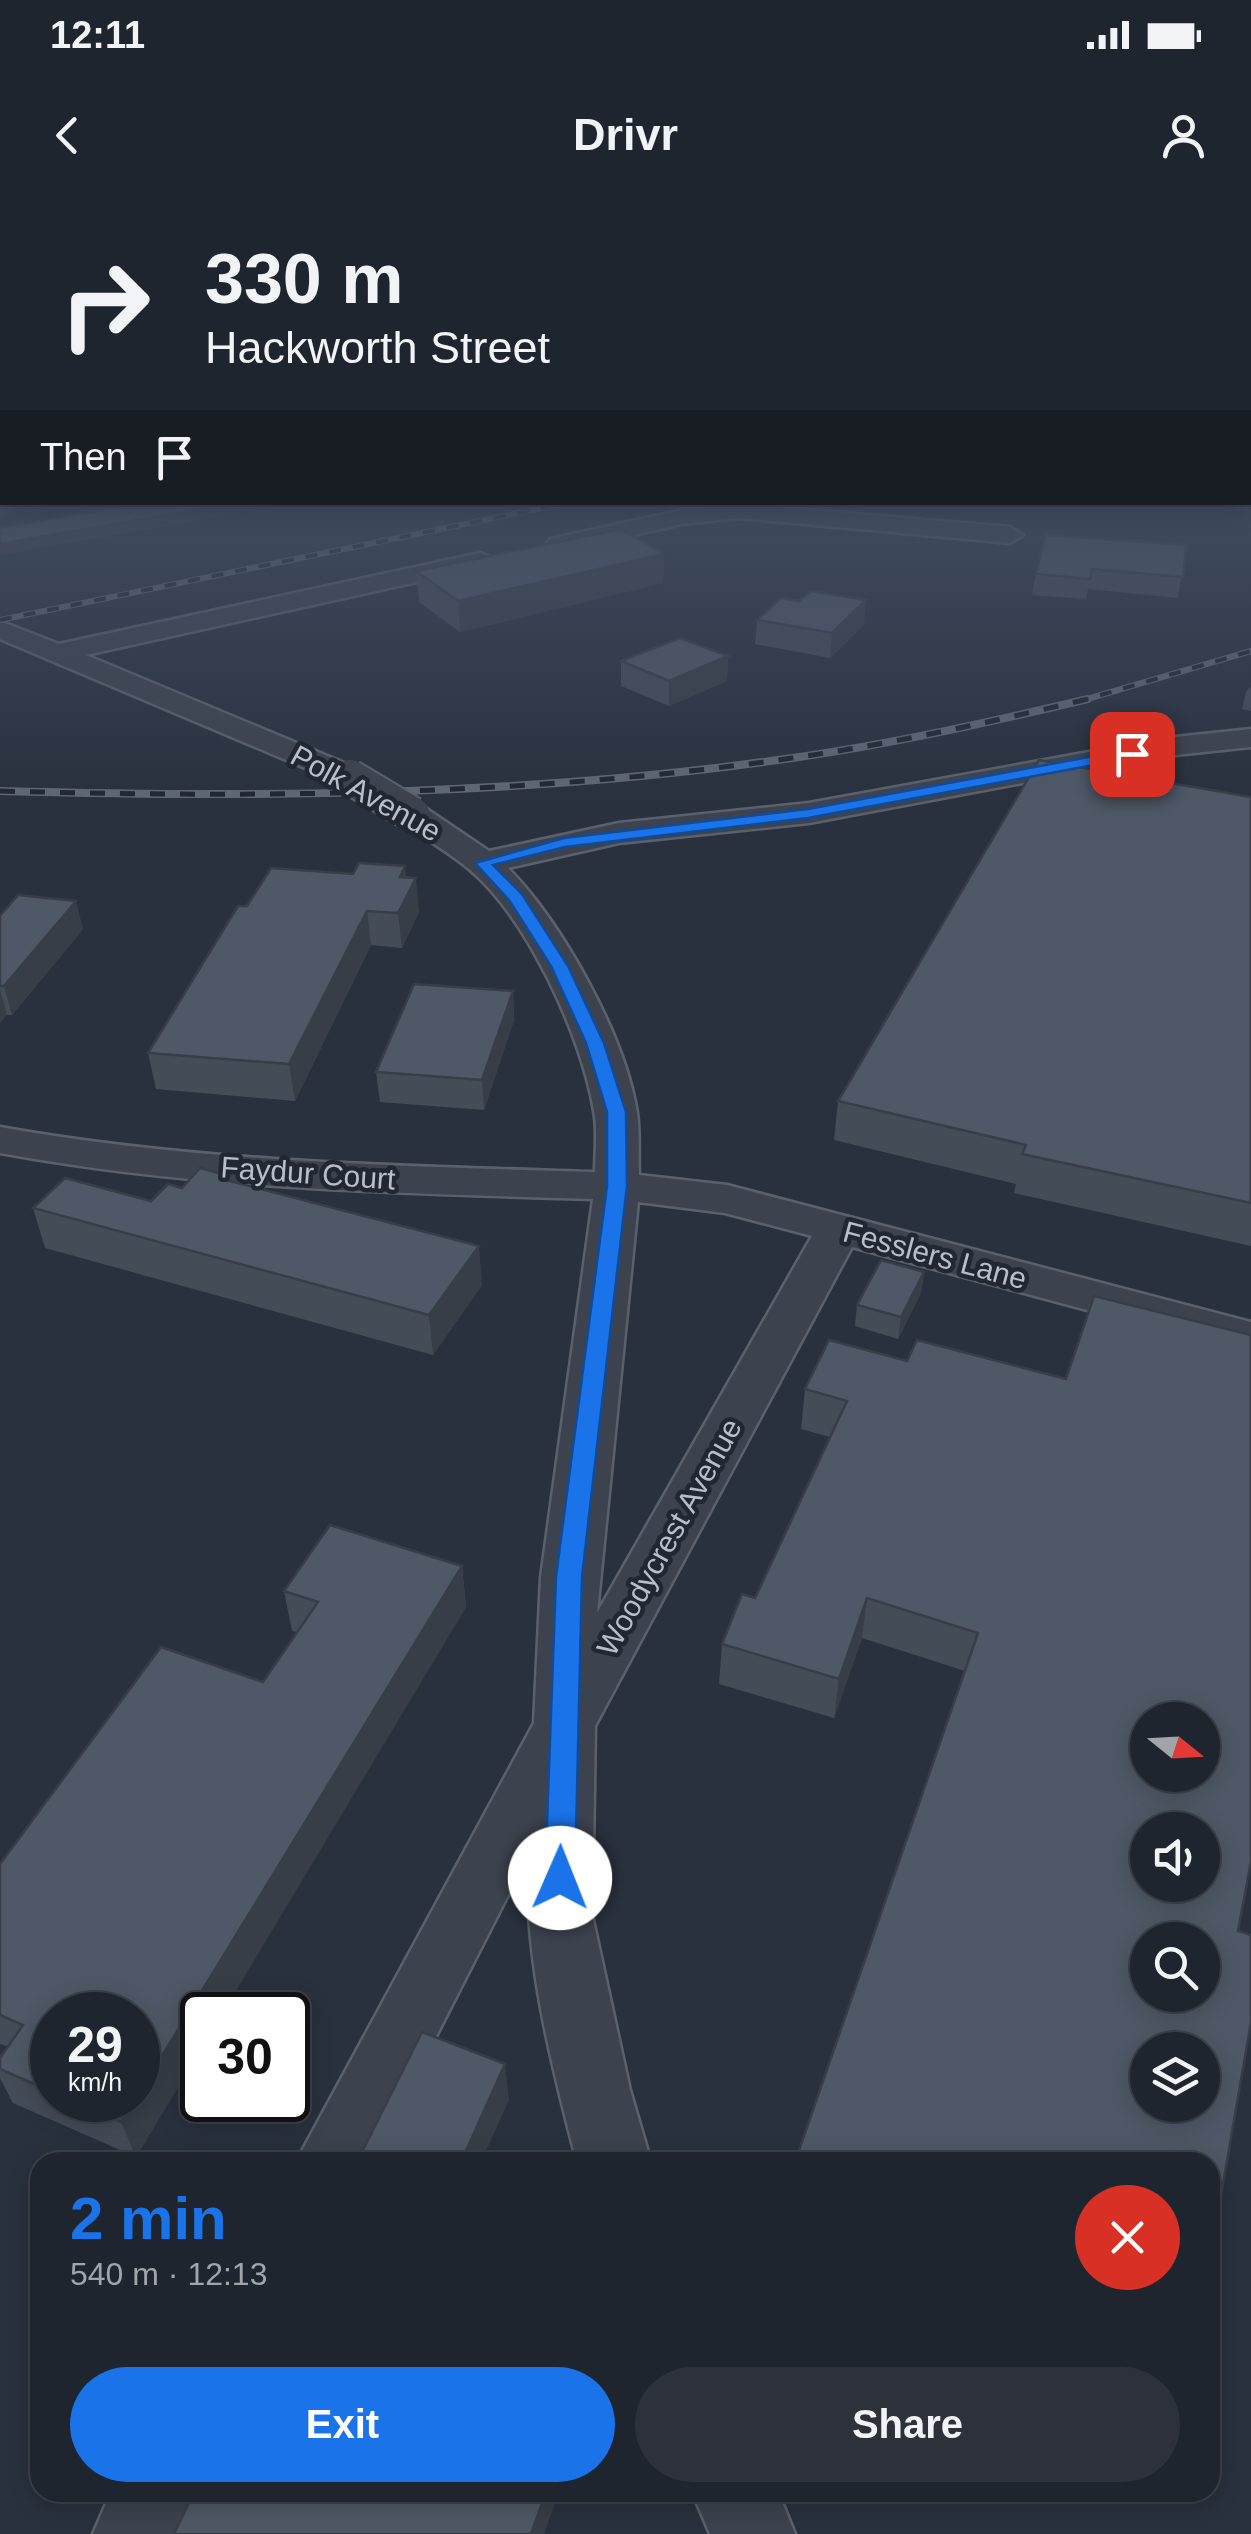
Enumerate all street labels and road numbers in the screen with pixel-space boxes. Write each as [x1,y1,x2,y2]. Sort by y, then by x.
street label: Polk Avenue [285,738,447,848]
street label: Faydur Court [220,1150,397,1196]
street label: Fesslers Lane [840,1215,1030,1295]
street label: Woodycrest Avenue [590,1413,748,1661]

